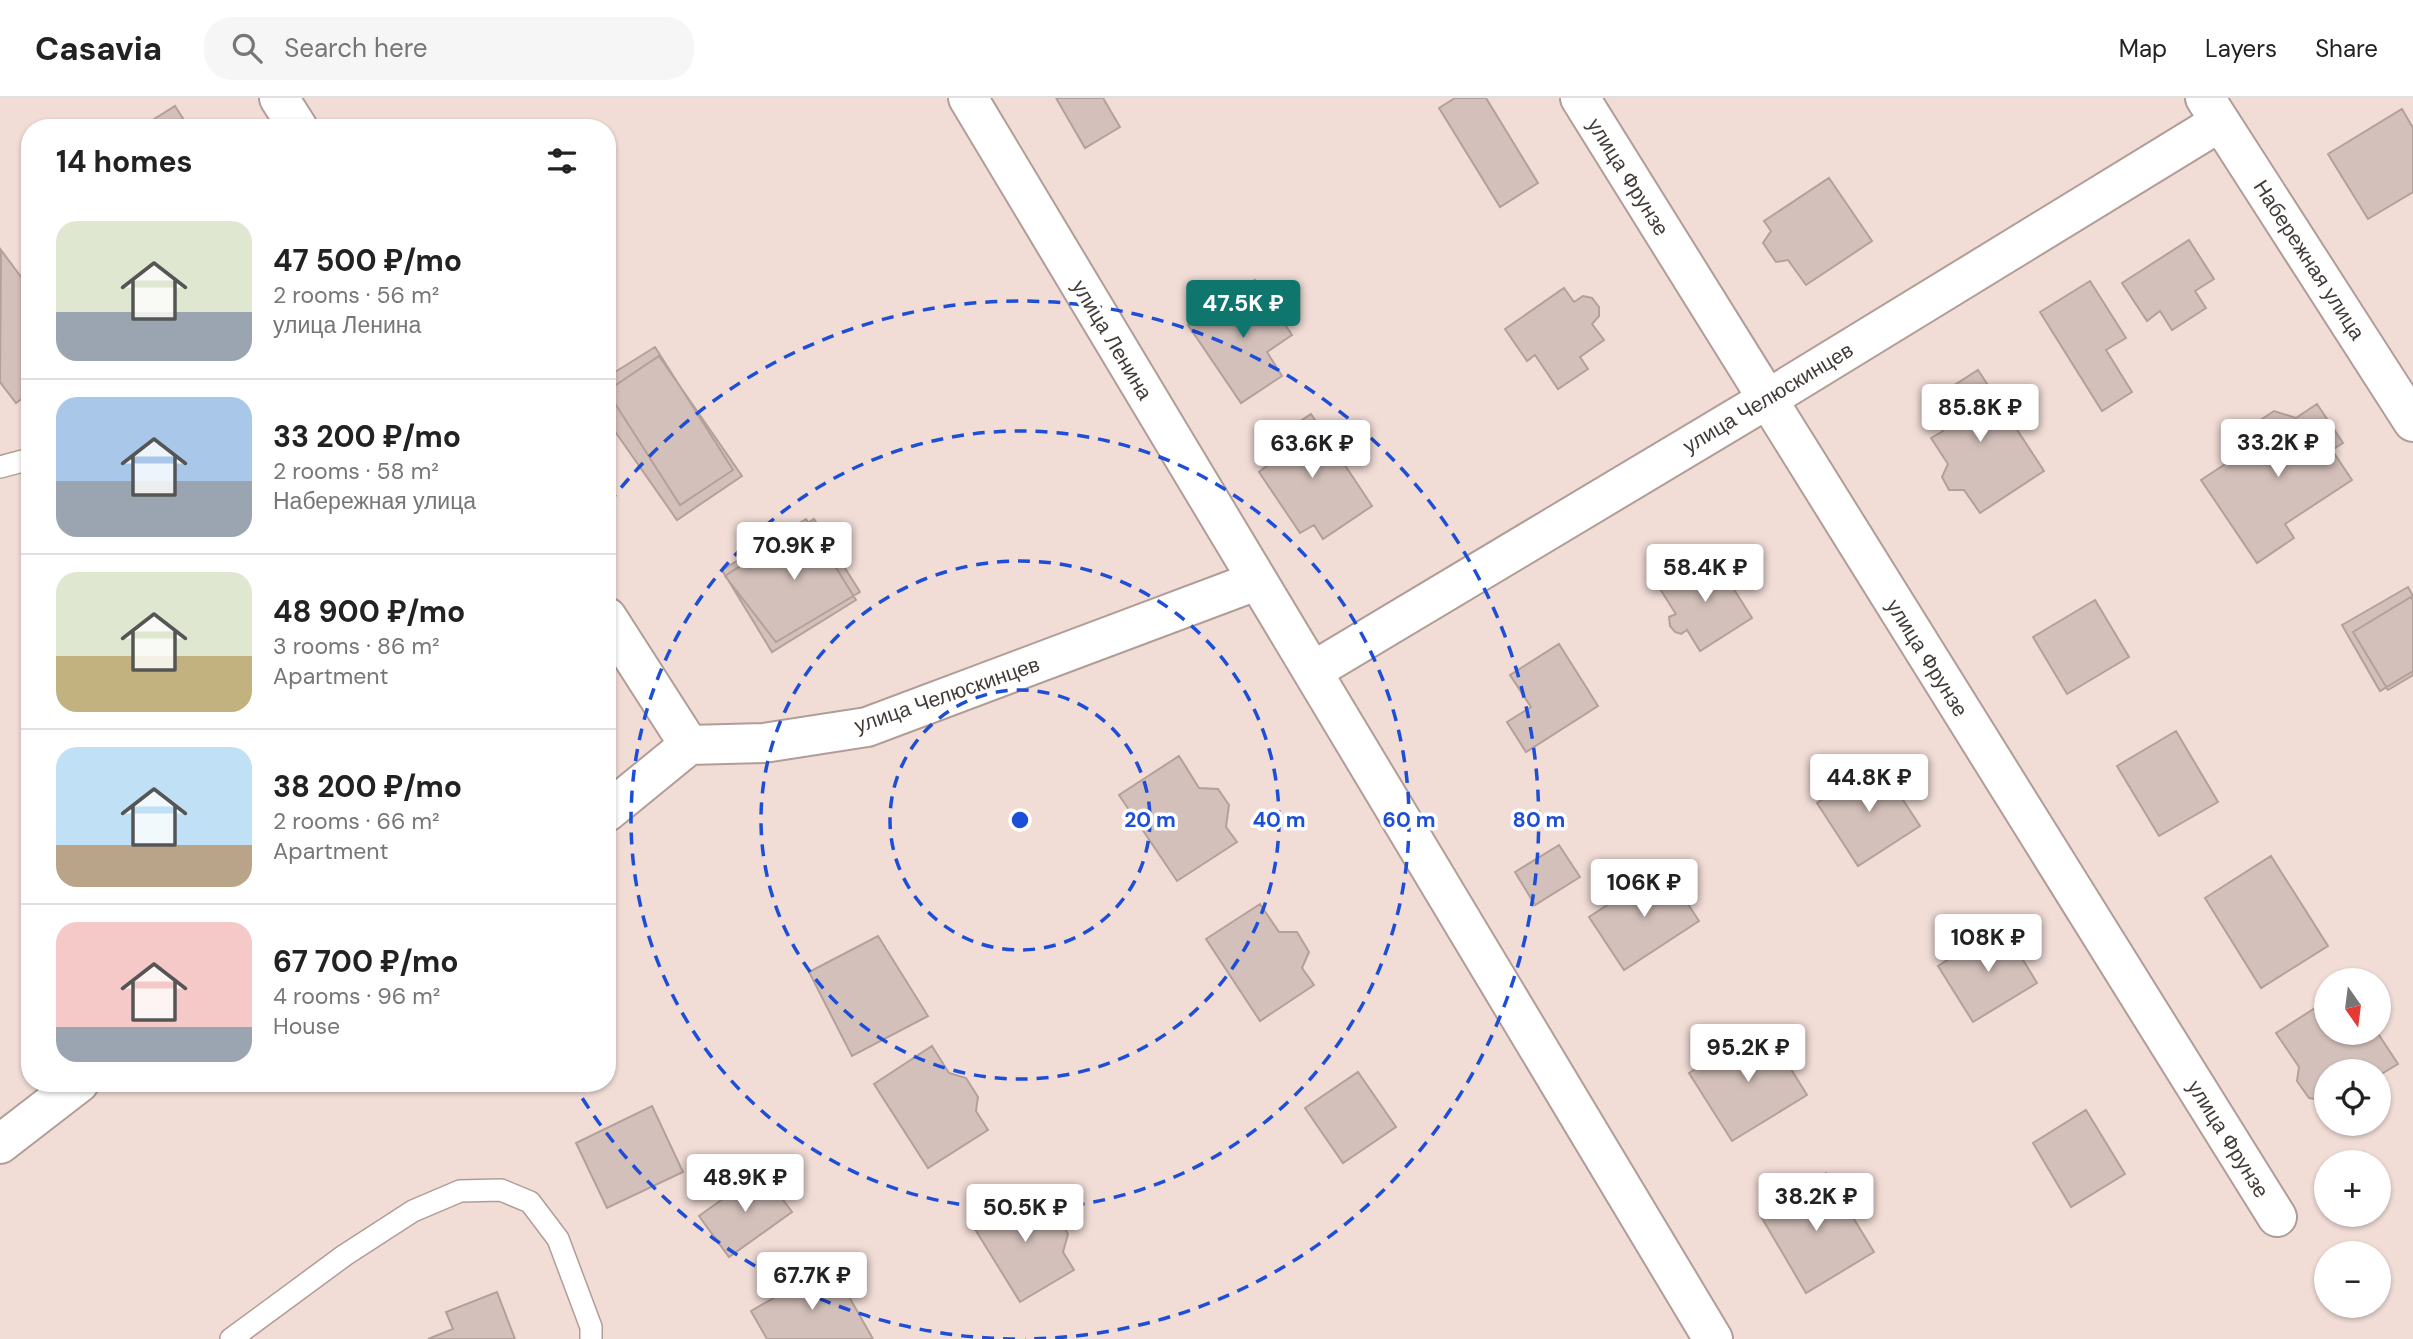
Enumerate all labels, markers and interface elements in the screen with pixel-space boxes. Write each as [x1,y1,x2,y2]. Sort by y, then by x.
search box [204,17,694,80]
text: Casavia [35,27,162,70]
icon: search [228,29,266,67]
text: Search here [284,31,428,65]
text: Map [2119,33,2167,64]
text: Layers [2205,33,2277,64]
text: Share [2315,33,2378,64]
street label: улица Фрунзе [1581,113,1675,241]
text: 14 homes [56,142,193,181]
icon: filters [543,142,581,180]
street label: Набережная улица [2247,175,2371,346]
text: 47 500 ₽/mo [273,241,462,280]
icon: home [112,249,196,333]
street label: улица Ленина [1065,275,1159,406]
text: 2 rooms · 56 m² [273,280,439,310]
pin: 47.5K ₽ [1178,280,1308,340]
text: 47.5K ₽ [1202,288,1284,318]
text: улица Ленина [273,310,421,340]
street label: улица Челюскинцев [1678,336,1858,460]
pin: 85.8K ₽ [1915,384,2045,444]
text: 85.8K ₽ [1938,392,2022,422]
text: 33 200 ₽/mo [273,417,461,456]
pin: 63.6K ₽ [1247,420,1377,480]
pin: 33.2K ₽ [2213,420,2343,479]
icon: home [112,425,196,509]
text: 33.2K ₽ [2237,427,2319,457]
text: 63.6K ₽ [1270,428,1354,458]
text: 2 rooms · 58 m² [273,456,439,486]
text: Набережная улица [273,486,476,516]
pin: 70.9K ₽ [729,522,859,582]
text: 70.9K ₽ [753,530,835,560]
pin: 58.4K ₽ [1640,545,1770,604]
text: 58.4K ₽ [1662,552,1748,582]
text: 48 900 ₽/mo [273,592,465,631]
street label: улица Фрунзе [1880,594,1974,722]
icon: home [112,600,196,684]
text: 3 rooms · 86 m² [273,631,440,661]
street label: улица Челюскинцев [851,650,1043,740]
text: Apartment [273,661,388,691]
pin: 44.8K ₽ [1804,754,1934,814]
text: 44.8K ₽ [1826,762,1912,792]
text: 38 200 ₽/mo [273,767,462,806]
icon: home [112,775,196,859]
text: 2 rooms · 66 m² [273,806,440,836]
text: 20 m [1124,806,1176,834]
text: 40 m [1252,806,1306,834]
text: 60 m [1383,806,1435,834]
text: 80 m [1513,806,1565,834]
centre of rings [1008,808,1032,832]
text: Apartment [273,836,388,866]
pin: 106K ₽ [1587,860,1701,919]
text: 106K ₽ [1607,867,1681,897]
pin: 108K ₽ [1931,914,2045,974]
text: 108K ₽ [1951,922,2025,952]
text: 67 700 ₽/mo [273,942,458,981]
icon: home [112,950,196,1034]
north arrow [2314,968,2390,1045]
map controls [2314,968,2391,1318]
text: 4 rooms · 96 m² [273,981,440,1011]
text: House [273,1011,340,1041]
pin: 95.2K ₽ [1683,1024,1813,1084]
text: 95.2K ₽ [1706,1032,1790,1062]
button: locate [2314,1059,2391,1136]
street label: улица Фрунзе [2181,1075,2275,1203]
button: + [2314,1150,2391,1227]
pin: 48.9K ₽ [680,1154,810,1214]
text: 48.9K ₽ [703,1162,787,1192]
pin: 38.2K ₽ [1751,1174,1881,1233]
text: 38.2K ₽ [1775,1181,1857,1211]
pin: 50.5K ₽ [960,1184,1090,1244]
text: 50.5K ₽ [982,1192,1068,1222]
button: − [2314,1241,2391,1318]
pin: 67.7K ₽ [747,1252,877,1312]
text: 67.7K ₽ [773,1260,851,1290]

